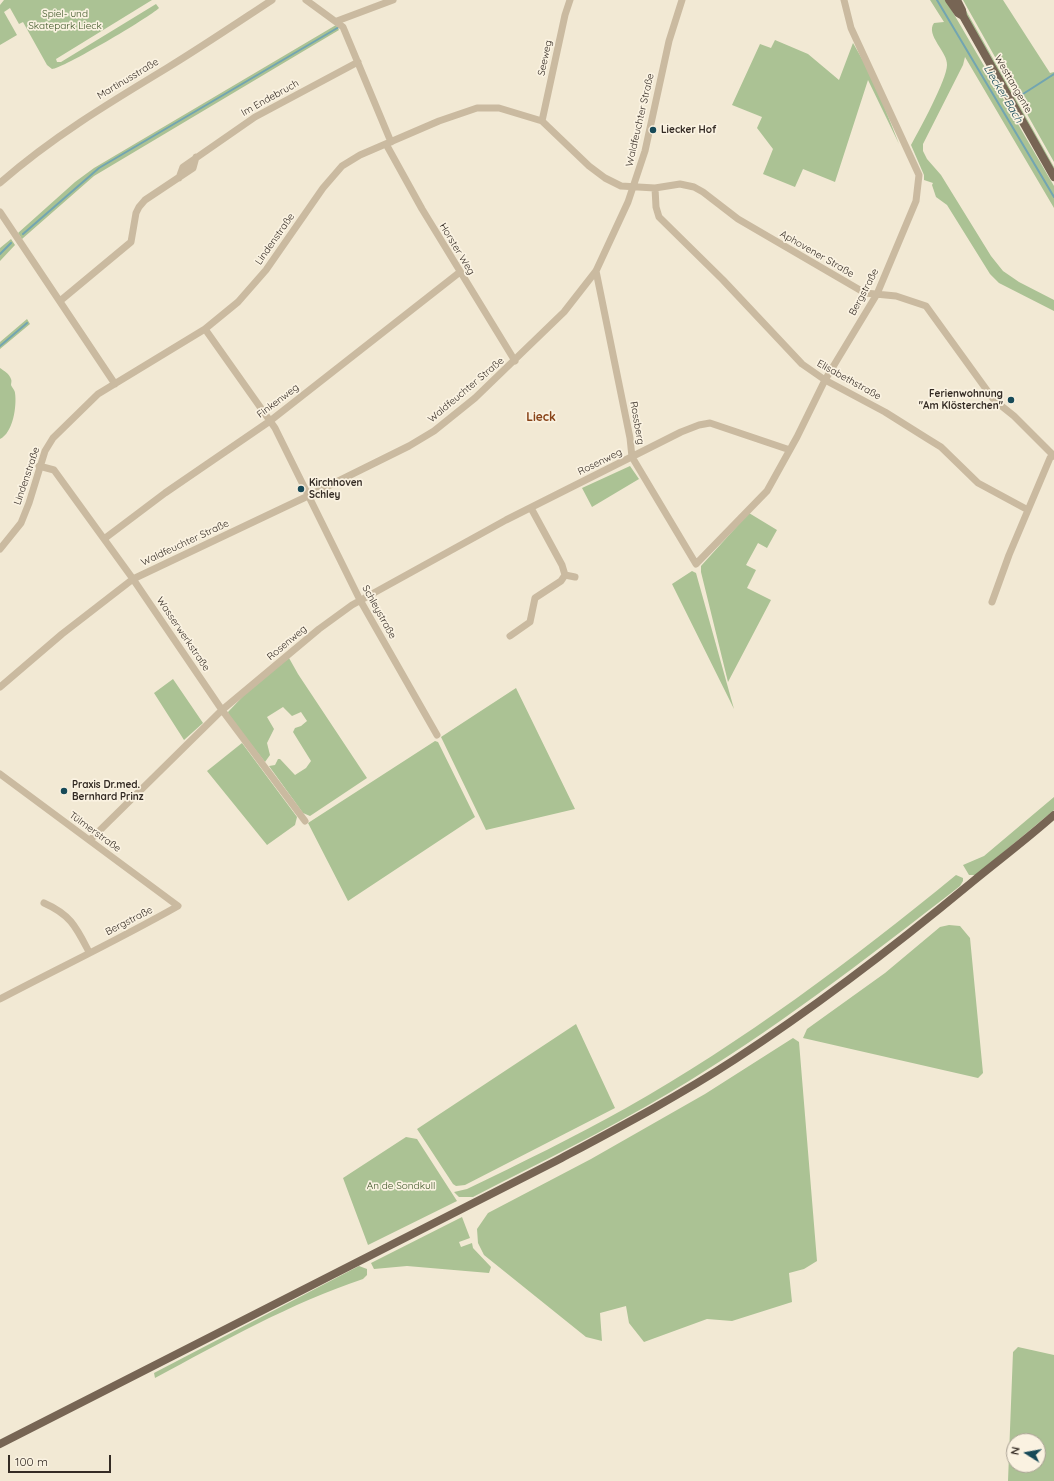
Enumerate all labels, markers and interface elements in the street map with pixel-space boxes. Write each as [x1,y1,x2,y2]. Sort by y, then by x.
park label: Spiel- und Skatepark Lieck [28,8,102,32]
street label: Seeweg [535,39,555,77]
street label: Westtangente [992,53,1034,115]
street label: Martinusstraße [95,56,161,102]
water label: Liecker Bach [981,63,1025,125]
street label: Waldfeuchter Straße [623,72,657,168]
street label: Im Endebruch [239,77,301,119]
place label: Liecker Hof [661,124,716,136]
marker: Liecker Hof [648,125,658,135]
street label: Lindenstraße [253,211,297,267]
street label: Horster Weg [437,221,477,277]
street label: Aphovener Straße [778,228,856,280]
street label: Bergstraße [847,266,881,318]
street label: Waldfeuchter Straße [426,355,506,425]
street label: Elisabethstraße [815,357,883,403]
street label: Finkenweg [255,381,301,421]
place label: Ferienwohnung "Am Klösterchen" [919,388,1003,412]
marker: Ferienwohnung "Am Klösterchen" [1006,395,1016,405]
street label: Rossberg [627,400,647,446]
district label: Lieck [526,410,556,424]
street label: Lindenstraße [12,446,42,506]
street label: Rosenweg [576,446,624,478]
place label: Kirchhoven Schley [309,477,363,500]
marker: Kirchhoven Schley [296,484,306,494]
street label: Waldfeuchter Straße [139,517,231,569]
street label: Schleystraße [359,583,399,641]
street label: Wasserwerkstraße [154,595,212,673]
street label: Rosenweg [265,623,309,663]
place label: Praxis Dr.med. Bernhard Prinz [72,779,144,802]
marker: Praxis Dr.med. Bernhard Prinz [59,786,69,796]
street label: Tülmerstraße [67,809,123,855]
street label: Bergstraße [103,904,155,938]
park label: An de Sondkull [367,1180,435,1192]
north arrow [1006,1433,1046,1473]
text: N [1008,1446,1023,1456]
scale bar [10,1447,113,1473]
text: 100 m [15,1454,48,1469]

